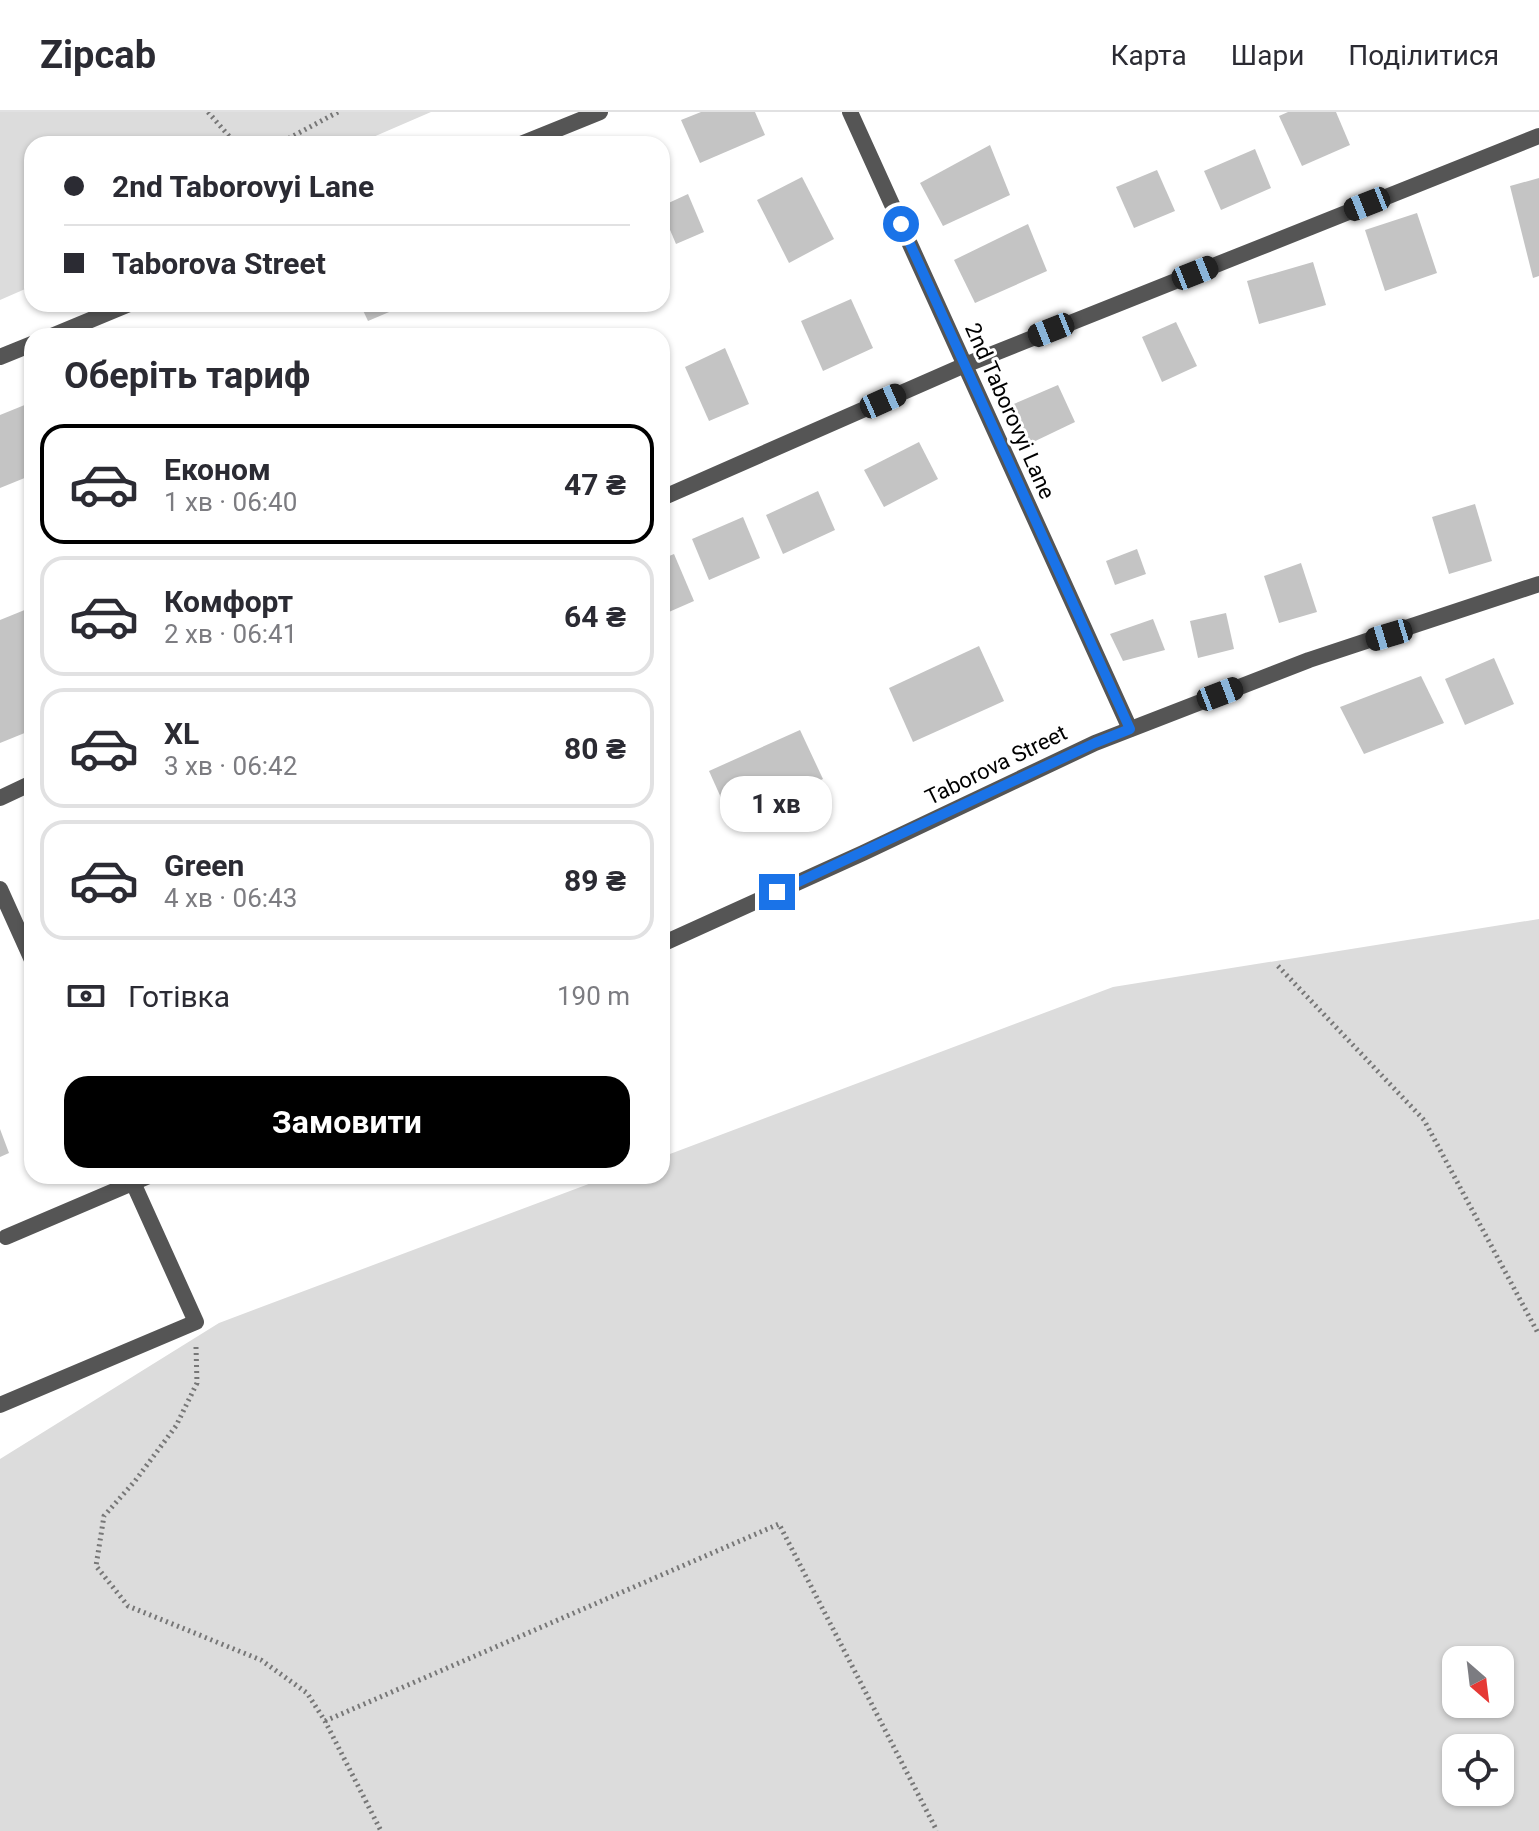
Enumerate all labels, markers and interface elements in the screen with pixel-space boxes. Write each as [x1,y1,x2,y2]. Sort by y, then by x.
text: Zipcab [40,33,156,77]
text: Карта [1111,39,1187,72]
text: Шари [1231,39,1304,72]
text: Поділитися [1348,39,1499,72]
text: 2nd Taborovyi Lane [112,169,374,204]
car [1340,184,1394,224]
route start [883,206,919,242]
text: Taborova Street [112,246,326,281]
car [1168,253,1222,293]
car [1024,310,1078,350]
street label: 2nd Taborovyi Lane [960,319,1060,503]
text: Оберіть тариф [64,355,310,397]
car [856,380,910,422]
icon: car [68,448,140,520]
text: Економ [164,452,271,487]
text: 47 ₴ [564,467,626,502]
text: 1 хв · 06:40 [164,487,297,517]
icon: car [68,580,140,652]
text: Комфорт [164,584,293,619]
text: 64 ₴ [564,599,626,634]
car [1363,617,1415,653]
text: 2 хв · 06:41 [164,619,297,649]
car [1193,674,1247,714]
icon: car [68,712,140,784]
text: XL [164,716,199,751]
street label: Taborova Street [921,720,1071,810]
text: 80 ₴ [564,731,626,766]
text: 3 хв · 06:42 [164,751,297,781]
callout: 1 хв [721,776,833,832]
text: 1 хв [751,789,801,819]
icon: car [68,844,140,916]
text: Green [164,848,244,883]
text: 89 ₴ [564,863,626,898]
route end [759,874,795,910]
text: 4 хв · 06:43 [164,883,297,913]
icon: cash [64,974,108,1018]
text: Готівка [128,979,230,1014]
text: 190 m [557,981,630,1011]
button: Замовити [64,1076,630,1168]
north arrow [1442,1646,1514,1718]
map controls [1442,1646,1514,1806]
button: locate [1442,1734,1514,1806]

